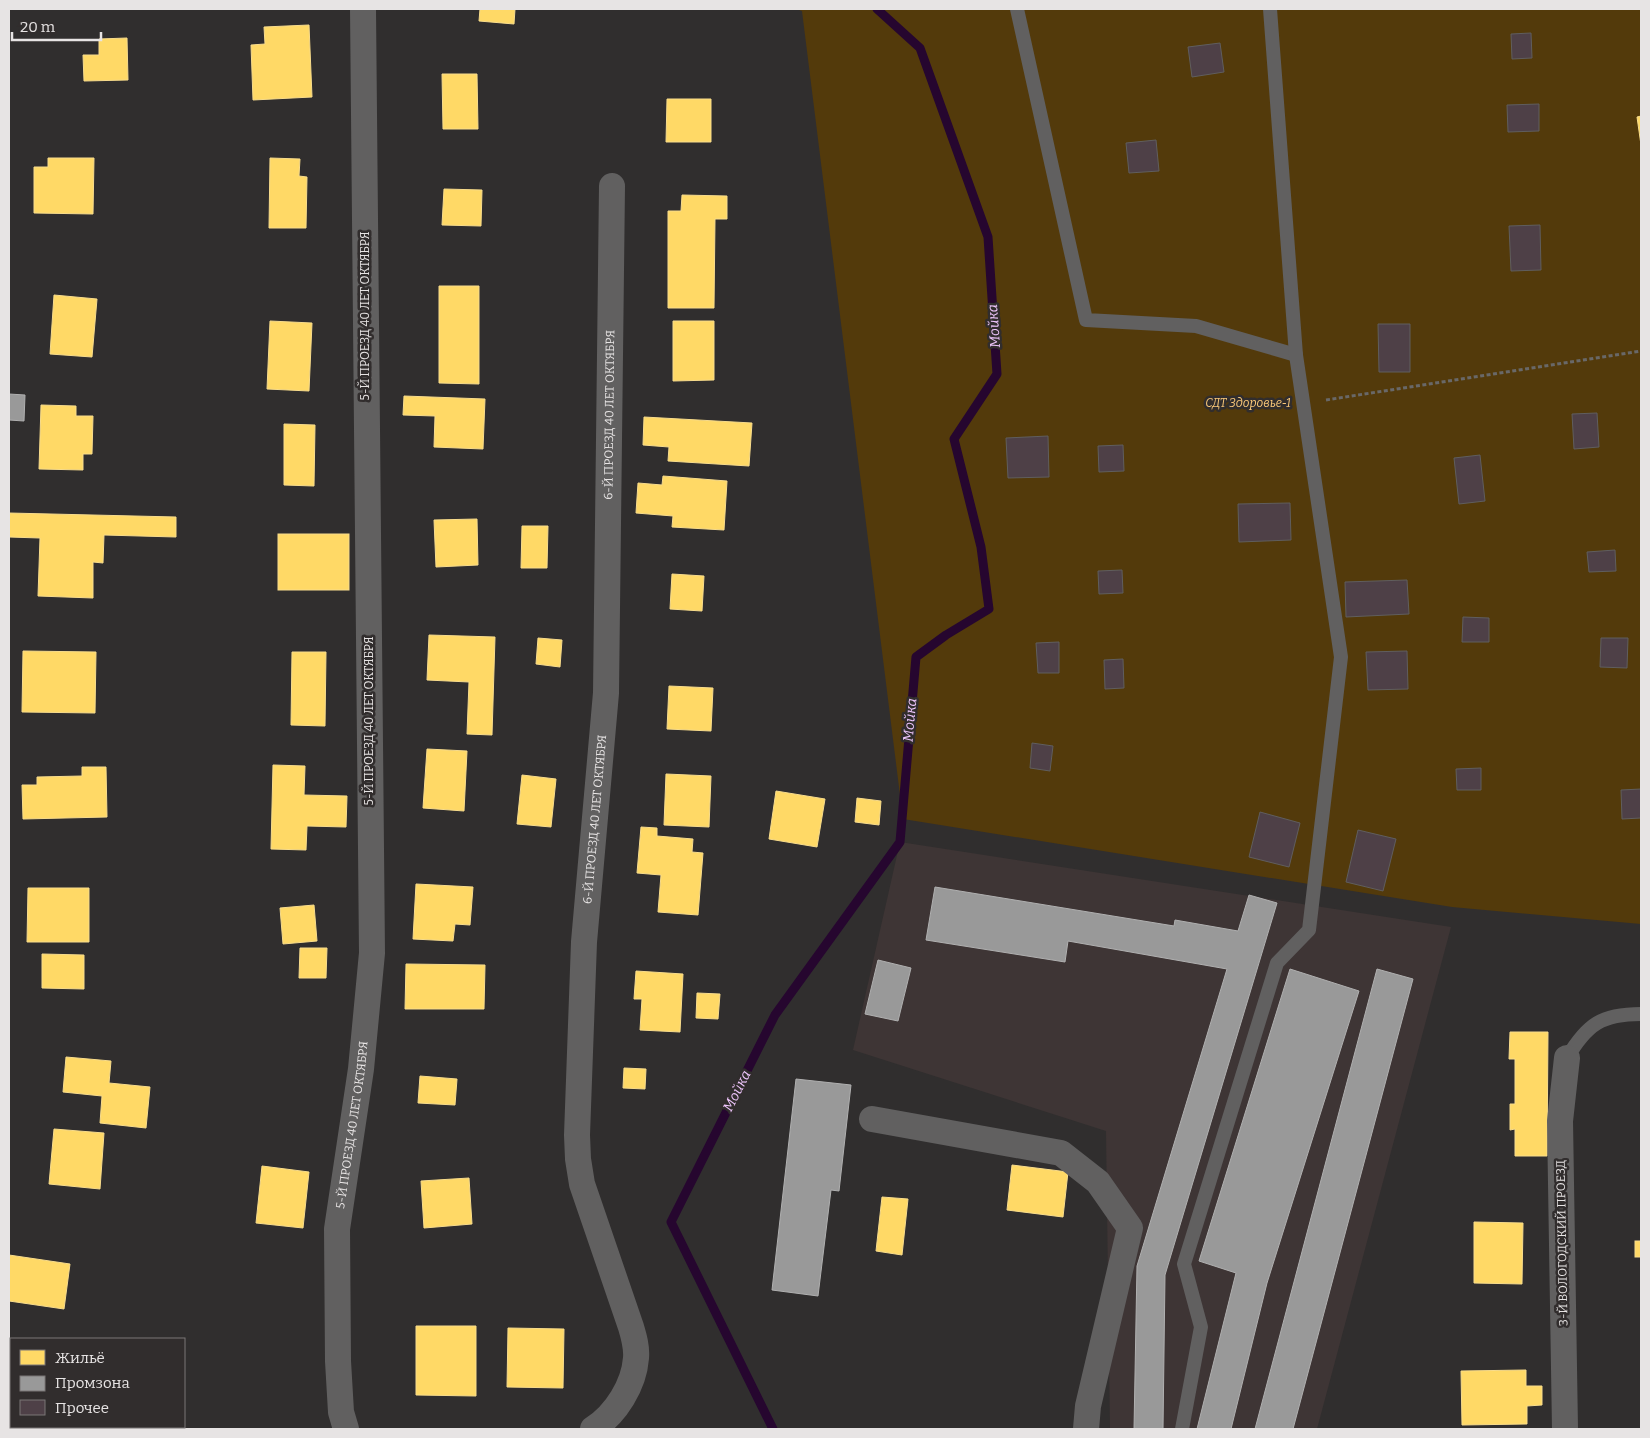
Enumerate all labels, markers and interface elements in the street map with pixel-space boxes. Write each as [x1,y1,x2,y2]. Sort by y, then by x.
scale bar [12,10,101,42]
text: 20 m [20,18,56,36]
street label: 5-Й ПРОЕЗД 40 ЛЕТ ОКТЯБРЯ [357,231,372,401]
water label: Мойка [984,304,1004,348]
street label: 6-Й ПРОЕЗД 40 ЛЕТ ОКТЯБРЯ [600,330,617,500]
park label: СДТ Здоровье-1 [1205,396,1291,410]
street label: 5-Й ПРОЕЗД 40 ЛЕТ ОКТЯБРЯ [361,636,376,806]
water label: Мойка [900,697,920,743]
street label: 6-Й ПРОЕЗД 40 ЛЕТ ОКТЯБРЯ [580,734,609,905]
street label: 5-Й ПРОЕЗД 40 ЛЕТ ОКТЯБРЯ [333,1040,371,1210]
water label: Мойка [720,1068,754,1114]
street label: 3-Й ВОЛОГОДСКИЙ ПРОЕЗД [1553,1160,1570,1326]
legend [10,1338,185,1428]
text: Жильё [55,1349,105,1367]
text: Промзона [55,1374,130,1392]
text: Прочее [55,1399,109,1417]

